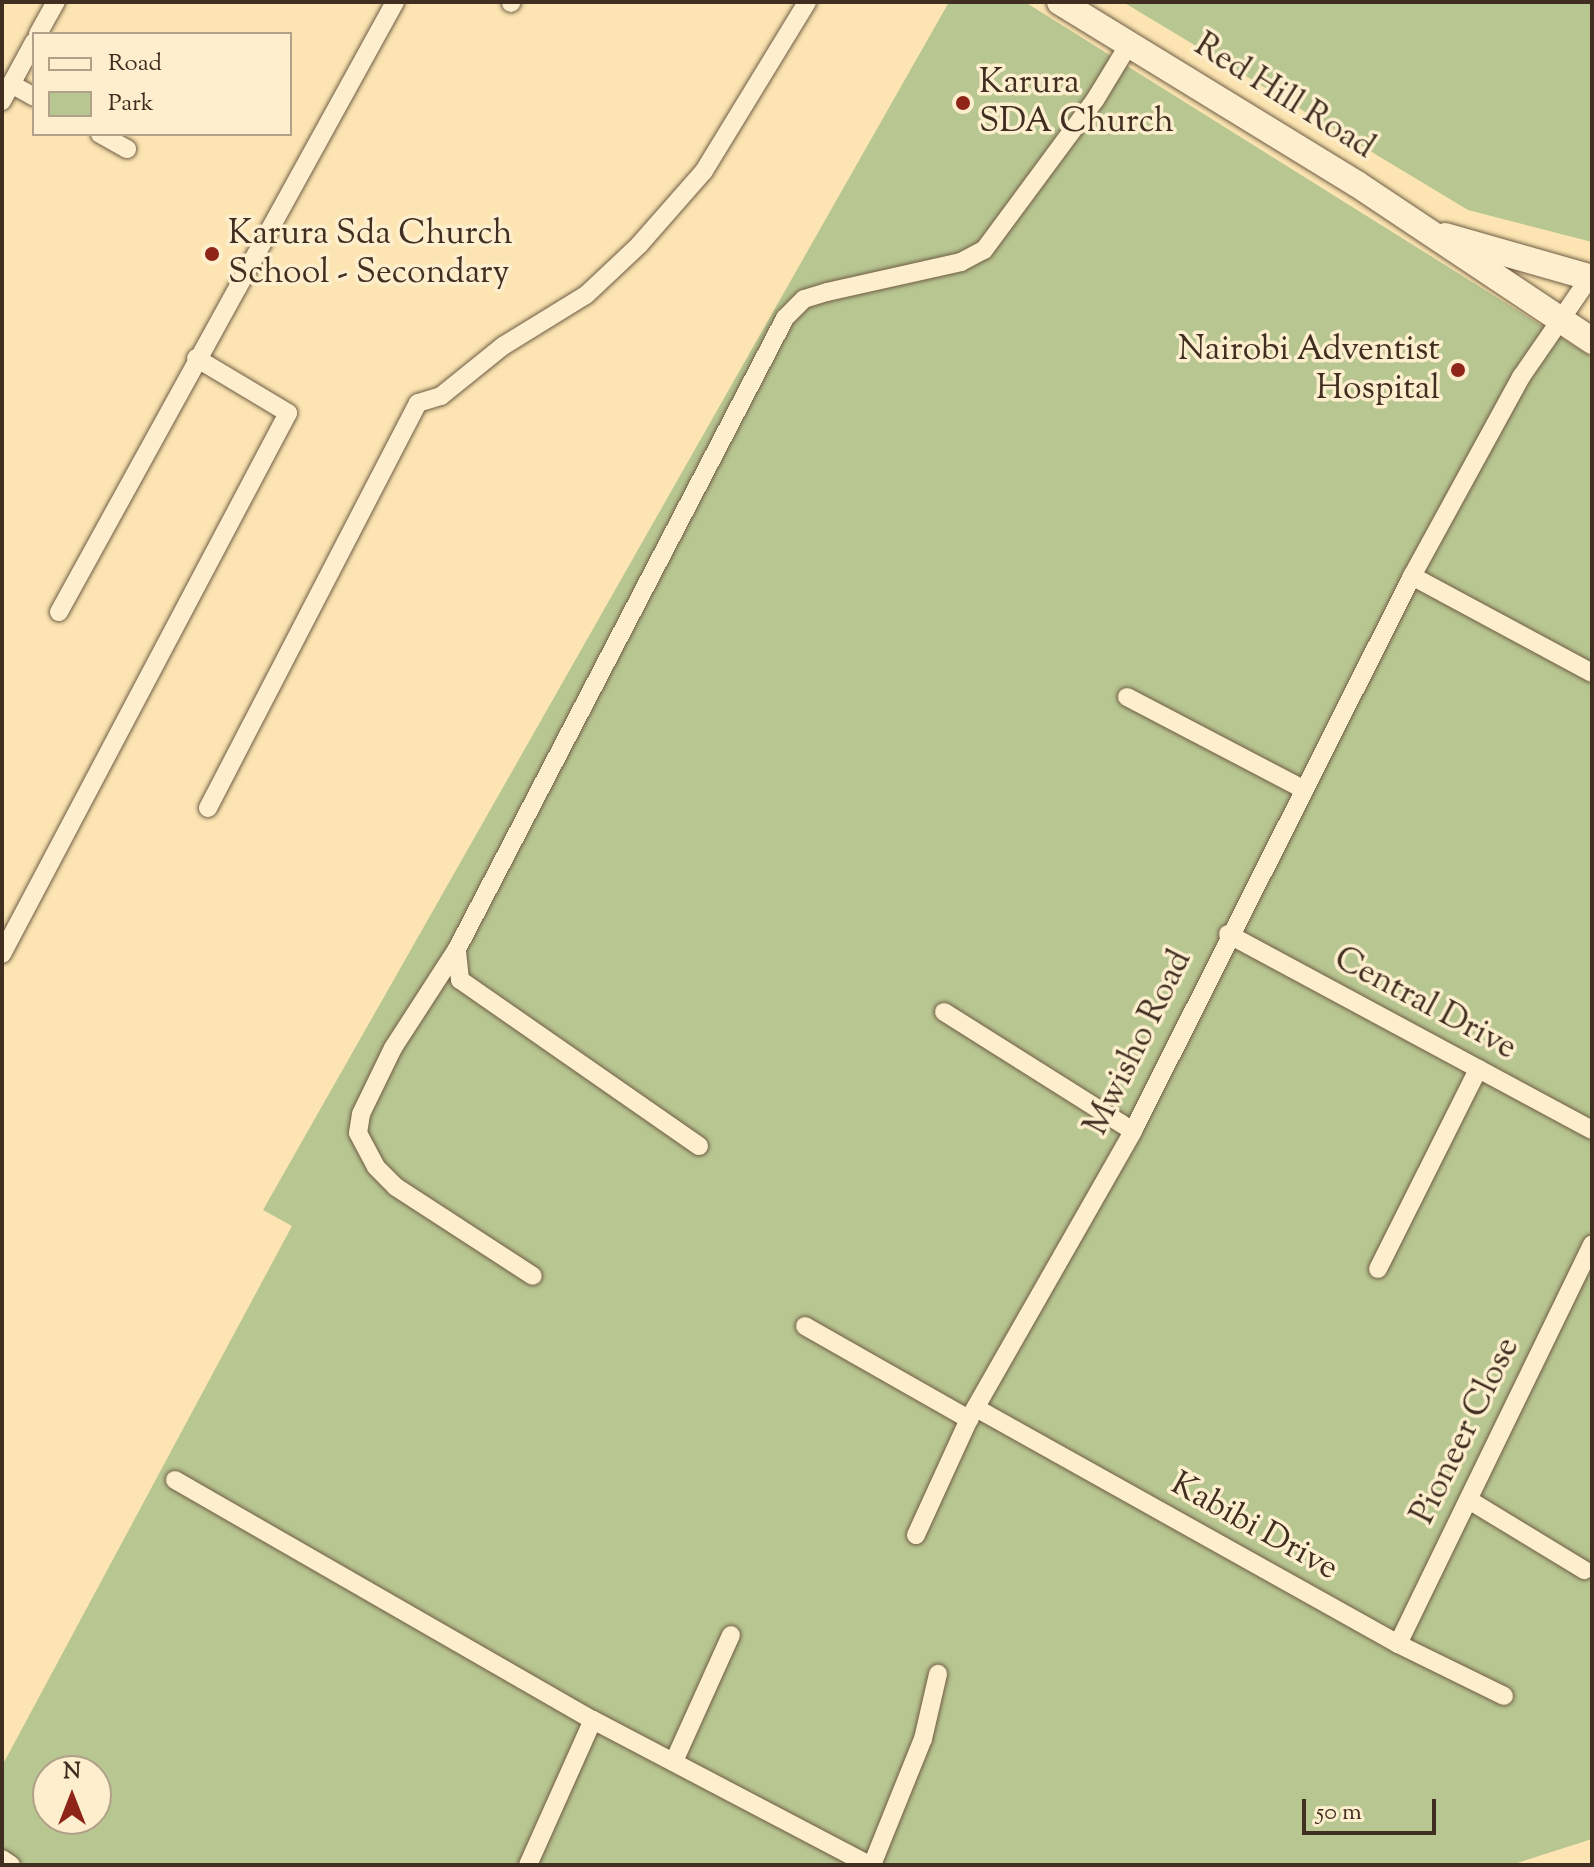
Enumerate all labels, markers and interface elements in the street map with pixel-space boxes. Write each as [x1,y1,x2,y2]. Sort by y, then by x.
street label: Red Hill Road [1186,25,1382,169]
legend [32,32,292,136]
text: Road [108,47,162,81]
place label: Karura SDA Church [979,63,1174,142]
text: Park [108,87,154,121]
marker: Karura SDA Church [954,94,972,112]
place label: Karura Sda Church School - Secondary [228,214,513,294]
marker: Karura Sda Church School - Secondary [203,245,221,263]
place label: Nairobi Adventist Hospital [1178,330,1440,410]
marker: Nairobi Adventist Hospital [1447,359,1469,381]
street label: Central Drive [1327,939,1523,1069]
street label: Mwisho Road [1077,944,1201,1142]
street label: Pioneer Close [1403,1331,1529,1531]
street label: Kabibi Drive [1163,1464,1345,1590]
north arrow [32,1755,112,1835]
text: N [63,1757,81,1789]
scale bar [1306,1783,1440,1833]
text: 50 m [1316,1796,1362,1830]

